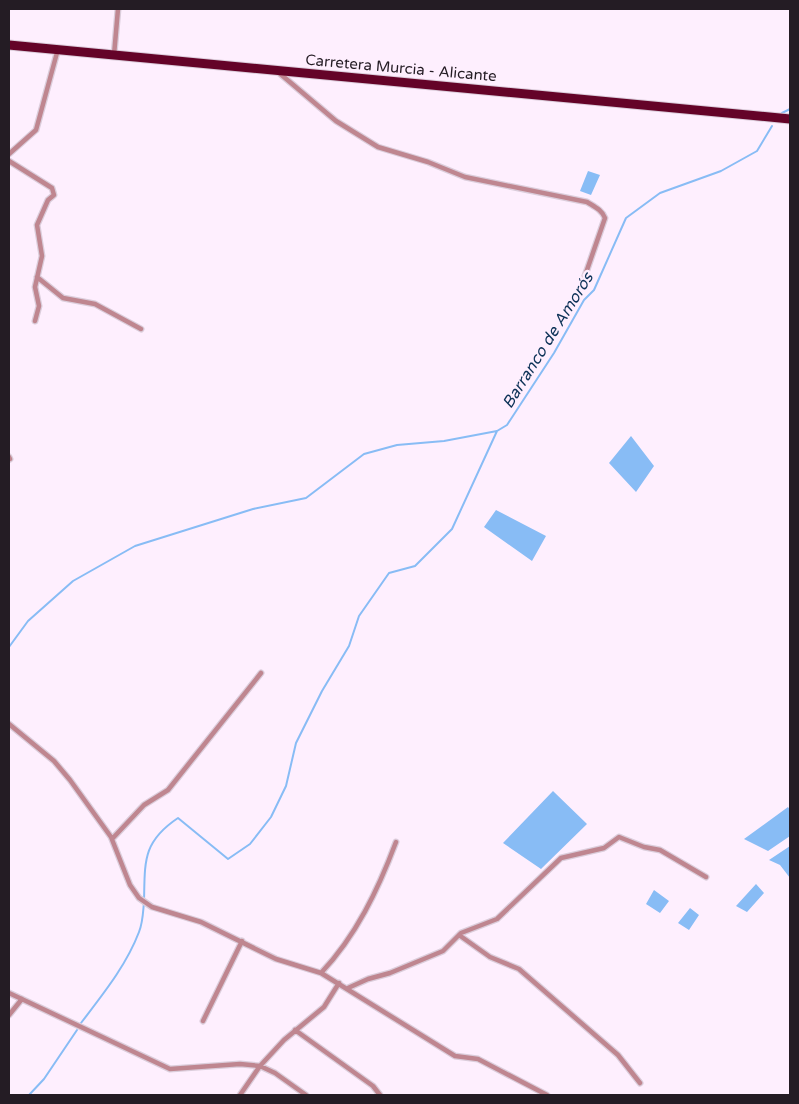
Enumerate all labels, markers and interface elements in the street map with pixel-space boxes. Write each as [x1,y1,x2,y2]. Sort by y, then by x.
street label: Carretera Murcia - Alicante [305,51,497,85]
water label: Barranco de Amorós [498,268,598,412]

